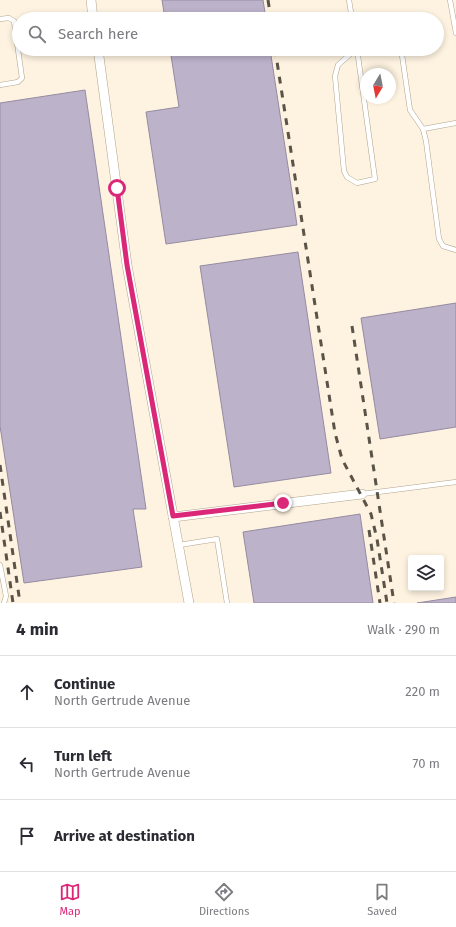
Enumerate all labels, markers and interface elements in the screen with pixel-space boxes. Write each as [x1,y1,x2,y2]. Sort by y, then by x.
search box [12,12,444,56]
icon: search [26,23,48,45]
text: Search here [58,25,138,43]
north arrow [360,68,396,104]
route start [108,179,126,197]
route end [274,494,292,512]
map controls [408,555,444,591]
button: layers [408,555,444,591]
text: 4 min [16,619,59,640]
text: Walk · 290 m [367,622,440,637]
text: Continue [54,675,115,693]
icon: ahead [16,681,38,703]
text: 220 m [405,684,440,699]
text: North Gertrude Avenue [54,693,190,708]
text: Turn left [54,747,112,765]
icon: left [16,753,38,775]
text: 70 m [413,756,440,771]
text: North Gertrude Avenue [54,765,190,780]
icon: arrive [16,825,38,847]
text: Arrive at destination [54,827,195,845]
tab: Map [59,881,81,918]
tab: Directions [199,881,249,918]
tab: Saved [367,881,397,918]

